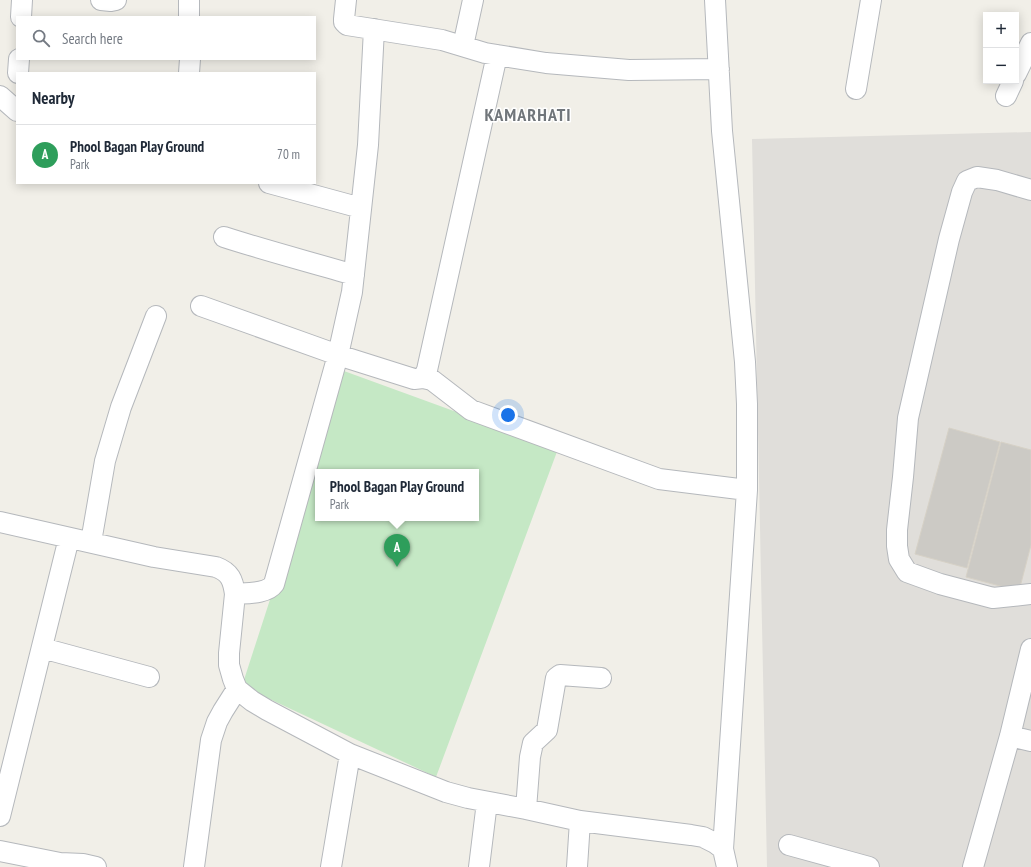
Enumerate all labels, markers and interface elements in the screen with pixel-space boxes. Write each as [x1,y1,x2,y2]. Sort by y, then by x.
map controls [983,12,1019,84]
button: + [983,12,1019,48]
search box [16,16,316,60]
icon: search [30,27,52,49]
text: Search here [62,29,123,48]
button: − [983,48,1019,84]
text: Nearby [32,87,75,109]
district label: KAMARHATI [484,103,572,126]
text: Phool Bagan Play Ground [70,137,204,156]
text: A [42,146,48,163]
text: 70 m [277,146,300,163]
text: Park [70,156,89,173]
your location [498,405,518,425]
popup [315,469,479,521]
text: Phool Bagan Play Ground [330,477,464,496]
text: Park [330,496,349,513]
pin: A [384,534,410,567]

